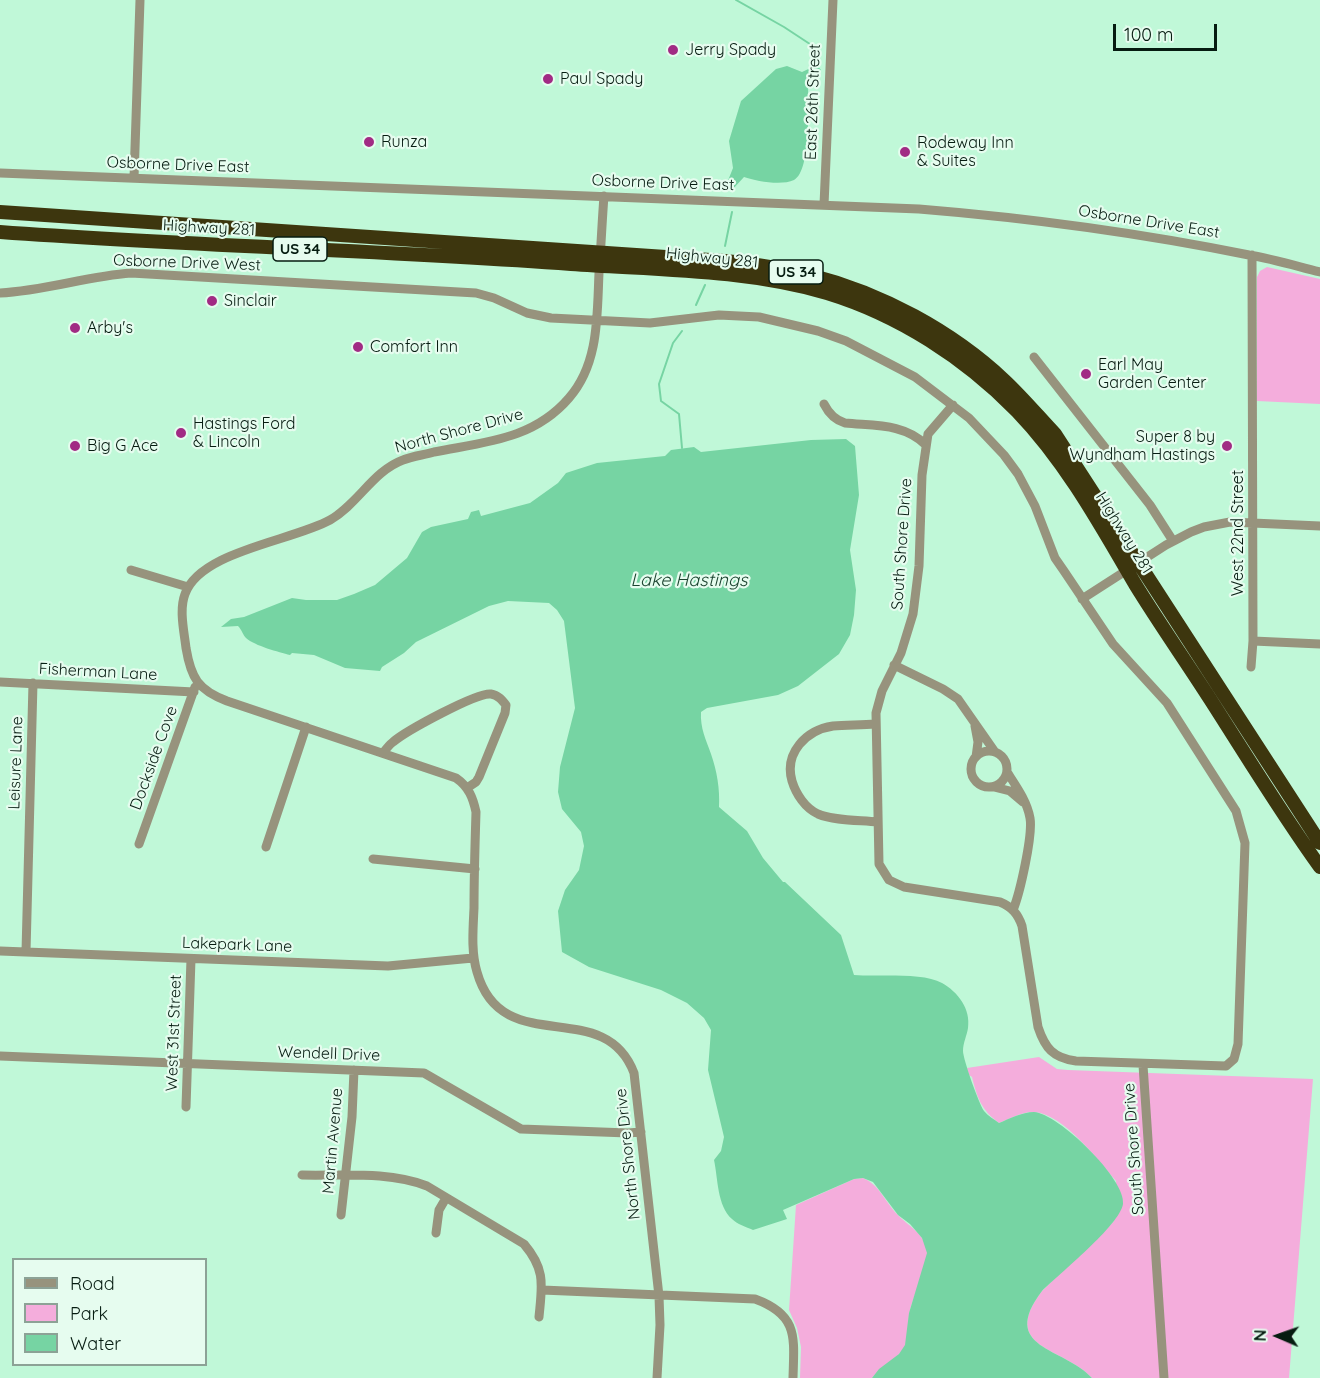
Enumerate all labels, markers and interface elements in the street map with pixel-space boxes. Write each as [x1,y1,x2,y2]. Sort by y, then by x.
scale bar [1116,12,1220,50]
text: 100 m [1124,23,1173,46]
place label: Jerry Spady [685,40,776,60]
marker: Jerry Spady [666,43,680,57]
street label: East 26th Street [801,44,825,160]
place label: Paul Spady [560,69,643,89]
marker: Paul Spady [541,72,555,86]
place label: Runza [381,132,427,152]
place label: Rodeway Inn & Suites [917,133,1014,171]
marker: Runza [362,135,376,149]
marker: Rodeway Inn & Suites [898,145,912,159]
street label: Osborne Drive East [106,153,250,177]
street label: Osborne Drive East [591,171,735,195]
street label: Osborne Drive East [1077,201,1221,243]
street label: Highway 281 [162,216,256,240]
road number: US 34 [273,237,327,261]
street label: Highway 281 [665,244,759,272]
street label: Osborne Drive West [113,251,261,275]
road number: US 34 [769,260,823,284]
place label: Sinclair [224,291,277,311]
marker: Sinclair [205,294,219,308]
place label: Arby's [87,318,133,338]
marker: Arby's [68,321,82,335]
place label: Comfort Inn [370,337,458,357]
marker: Comfort Inn [351,340,365,354]
place label: Earl May Garden Center [1098,355,1206,393]
marker: Earl May Garden Center [1079,367,1093,381]
street label: North Shore Drive [393,405,525,457]
place label: Hastings Ford & Lincoln [193,414,295,452]
marker: Hastings Ford & Lincoln [174,426,188,440]
place label: Super 8 by Wyndham Hastings [1070,427,1215,465]
place label: Big G Ace [87,436,158,456]
marker: Big G Ace [68,439,82,453]
marker: Super 8 by Wyndham Hastings [1220,439,1234,453]
street label: West 22nd Street [1228,470,1248,596]
street label: South Shore Drive [888,477,916,611]
street label: Highway 281 [1091,489,1157,577]
water label: Lake Hastings [631,570,747,592]
street label: Fisherman Lane [38,659,158,685]
street label: Dockside Cove [126,703,182,813]
street label: Leisure Lane [5,716,27,810]
street label: Lakepark Lane [181,933,293,957]
street label: West 31st Street [162,974,186,1092]
street label: Wendell Drive [277,1043,381,1065]
street label: South Shore Drive [1120,1082,1148,1216]
street label: Martin Avenue [319,1087,347,1195]
street label: North Shore Drive [612,1087,644,1221]
legend [12,1258,207,1366]
text: Road [70,1272,115,1295]
text: Park [70,1302,108,1325]
north arrow [1248,1306,1308,1366]
text: N [1250,1329,1270,1342]
text: Water [70,1332,121,1355]

